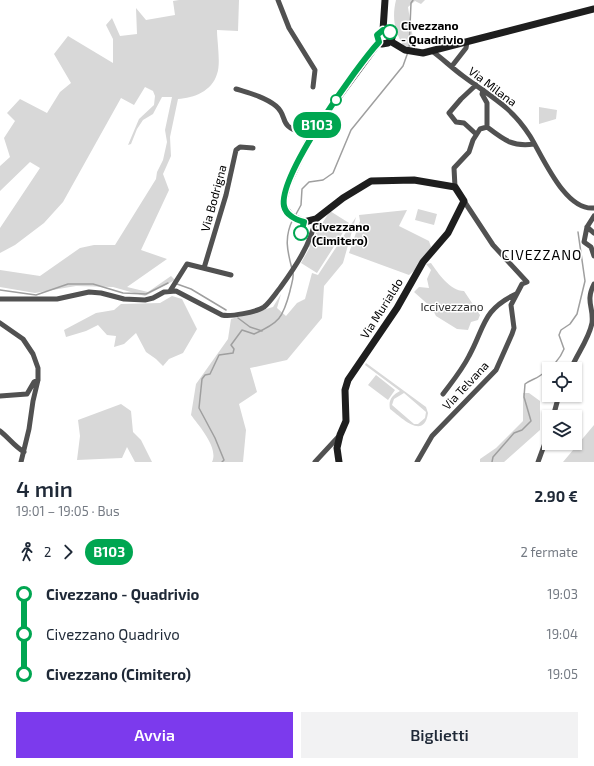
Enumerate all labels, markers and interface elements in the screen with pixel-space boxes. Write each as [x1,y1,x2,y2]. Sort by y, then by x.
place label: Civezzano - Quadrivio [401,18,464,47]
marker: Civezzano - Quadrivio [382,24,398,40]
street label: Via Milana [466,63,520,109]
unlabelled marker [330,94,342,106]
line badge: B103 [289,112,345,138]
text: B103 [301,116,333,133]
street label: Via Bodrigna [197,163,229,233]
place label: Civezzano (Cimitero) [312,219,370,247]
marker: Civezzano (Cimitero) [293,225,309,241]
district label: CIVEZZANO [502,246,582,263]
street label: Via Murialdo [357,275,405,341]
park label: Iccivezzano [420,299,484,313]
street label: Via Telvana [439,358,491,412]
map controls [542,362,582,450]
button: locate [542,362,582,402]
button: layers [542,410,582,450]
text: 4 min [16,475,73,501]
text: 2.90 € [534,487,578,505]
text: 19:01 – 19:05 · Bus [16,503,120,519]
icon: walk [16,541,38,563]
icon: forward [57,541,79,563]
text: B103 [93,543,125,560]
text: 2 [44,544,51,560]
text: 2 fermate [521,544,578,560]
text: Civezzano - Quadrivio [46,585,199,603]
text: 19:03 [547,586,578,602]
text: Civezzano Quadrivo [46,625,180,643]
text: 19:04 [546,626,578,642]
text: Civezzano (Cimitero) [46,665,191,683]
text: 19:05 [548,666,578,682]
button: Avvia [16,712,293,758]
button: Biglietti [301,712,578,758]

